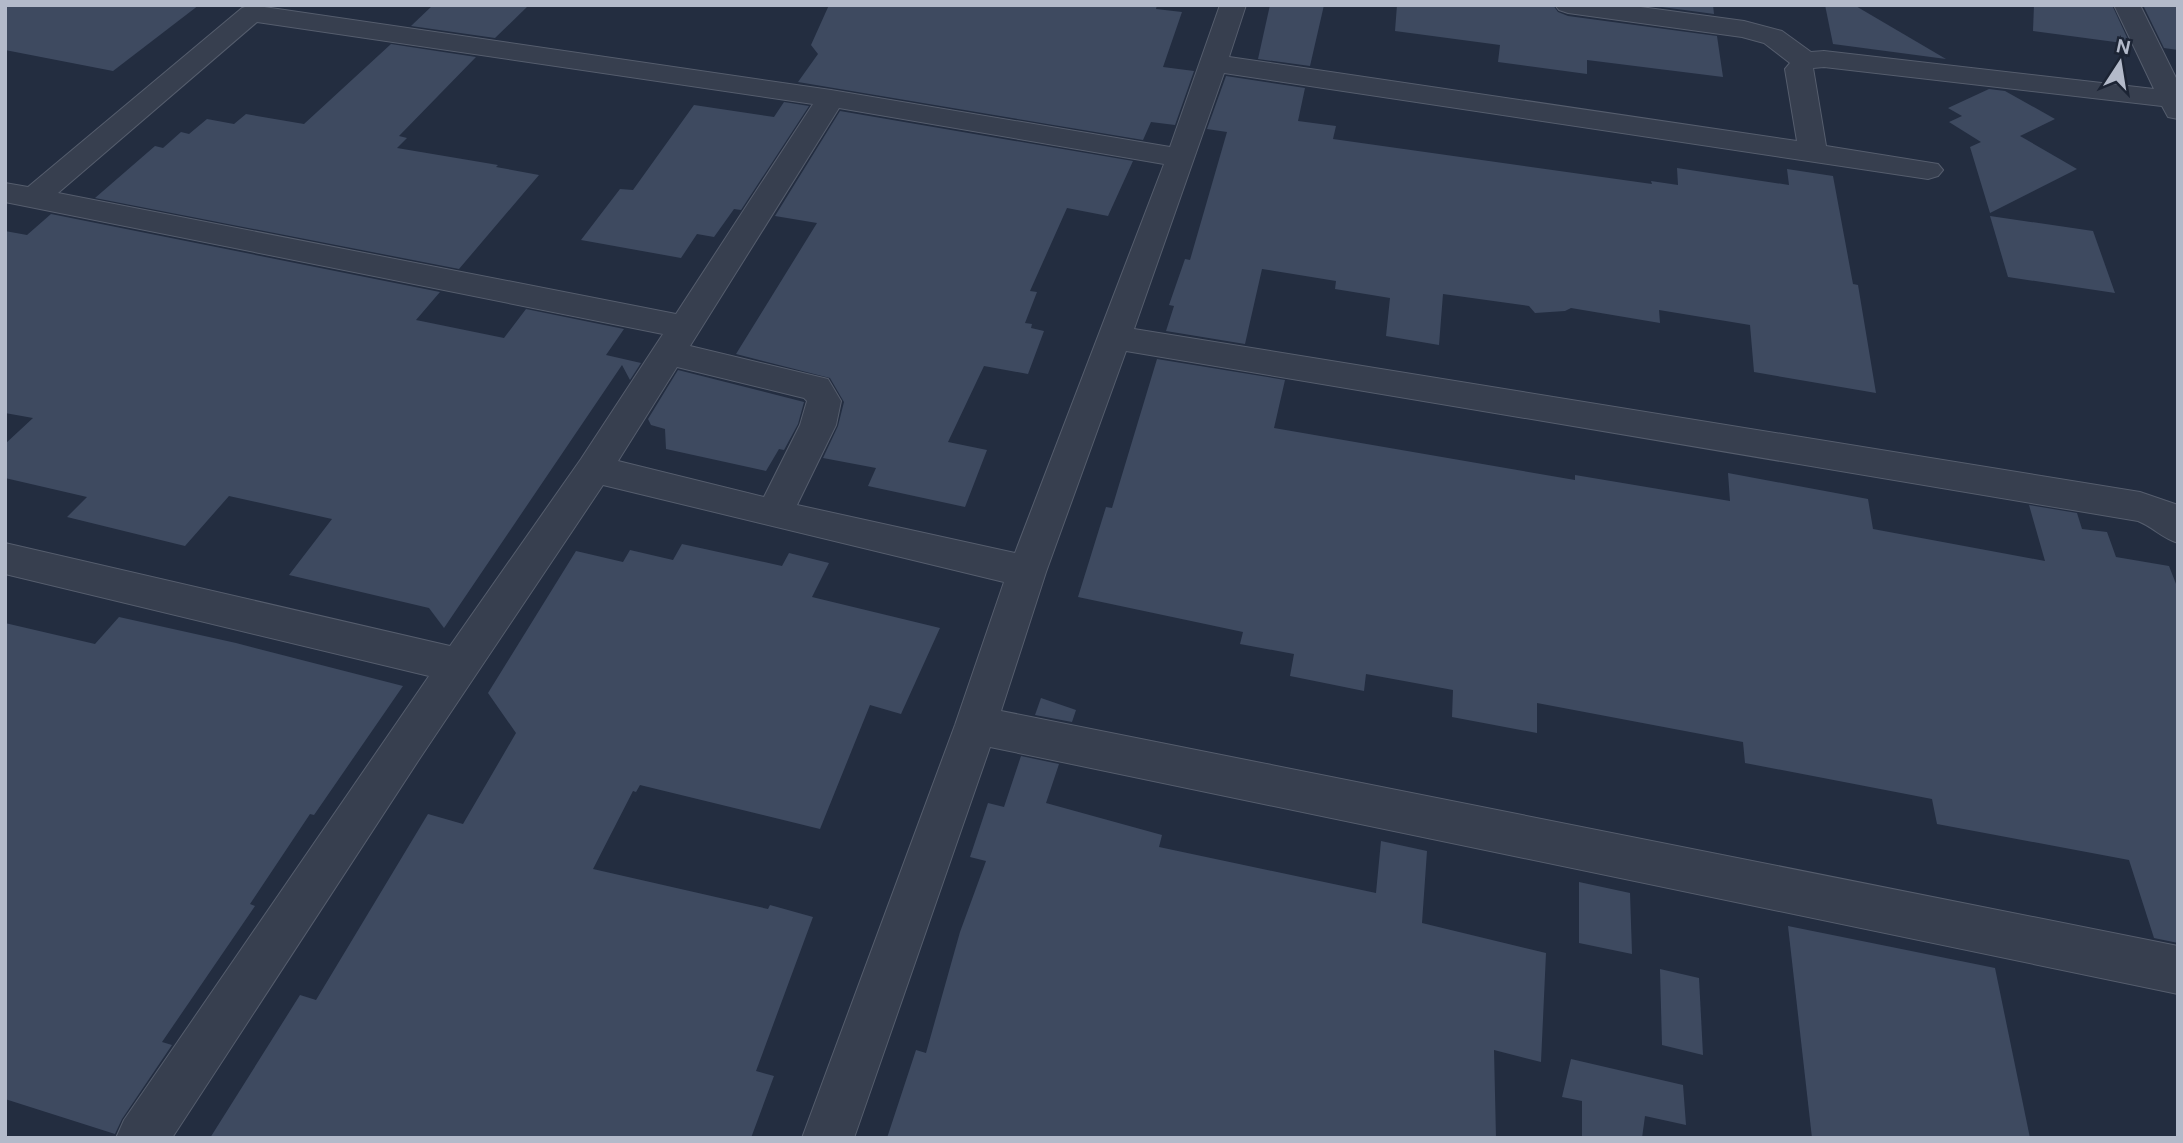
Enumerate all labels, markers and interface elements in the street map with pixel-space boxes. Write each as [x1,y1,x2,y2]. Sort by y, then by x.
north arrow [2085,28,2155,98]
text: N [2114,33,2133,61]

